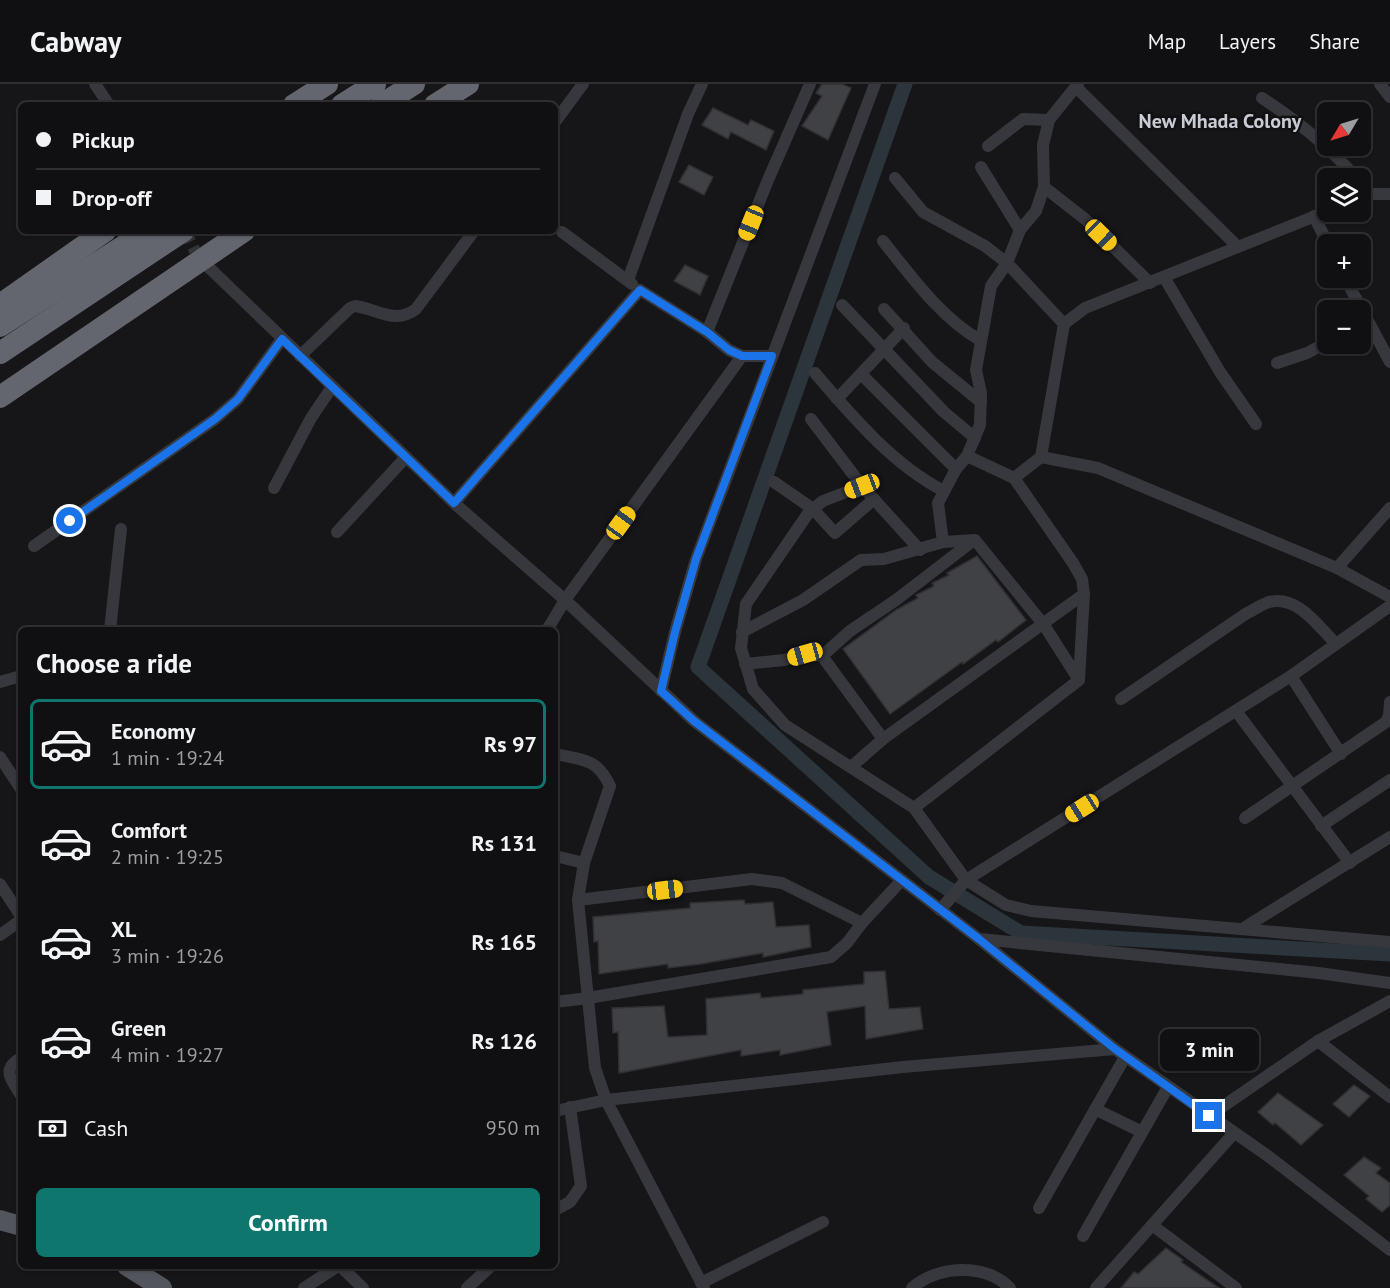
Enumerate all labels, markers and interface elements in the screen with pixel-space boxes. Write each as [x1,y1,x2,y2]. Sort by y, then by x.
text: Cabway [30,23,121,60]
text: Map [1148,28,1186,55]
text: Layers [1219,28,1276,55]
text: Share [1309,28,1360,55]
north arrow [1317,102,1371,156]
map controls [1317,102,1371,354]
district label: New Mhada Colony [1139,108,1302,134]
text: Pickup [72,126,135,154]
button: layers [1317,168,1371,222]
text: Drop-off [72,184,151,212]
car [736,203,766,243]
car [1082,216,1120,254]
button: + [1317,234,1371,288]
button: − [1317,300,1371,354]
car [842,471,882,501]
car [603,503,639,543]
route start [56,507,83,534]
car [785,640,825,668]
text: Choose a ride [36,646,192,680]
icon: car [39,717,93,771]
text: Economy [111,717,195,745]
text: Rs 97 [484,730,537,758]
text: 1 min · 19:24 [111,745,224,771]
car [1062,791,1102,825]
icon: car [39,816,93,870]
text: Comfort [111,816,187,844]
text: Rs 131 [471,829,537,857]
text: 2 min · 19:25 [111,844,224,870]
car [646,879,684,901]
icon: car [39,915,93,969]
text: XL [111,915,136,943]
text: Rs 165 [471,928,537,956]
text: 3 min · 19:26 [111,943,224,969]
icon: car [39,1014,93,1068]
text: Green [111,1014,166,1042]
text: Rs 126 [471,1027,537,1055]
callout: 3 min [1160,1029,1258,1071]
text: 3 min [1185,1037,1234,1063]
text: 4 min · 19:27 [111,1042,224,1068]
route end [1195,1102,1222,1129]
icon: cash [36,1112,69,1145]
text: Cash [84,1114,128,1142]
text: 950 m [486,1115,540,1141]
button: Confirm [36,1188,540,1257]

